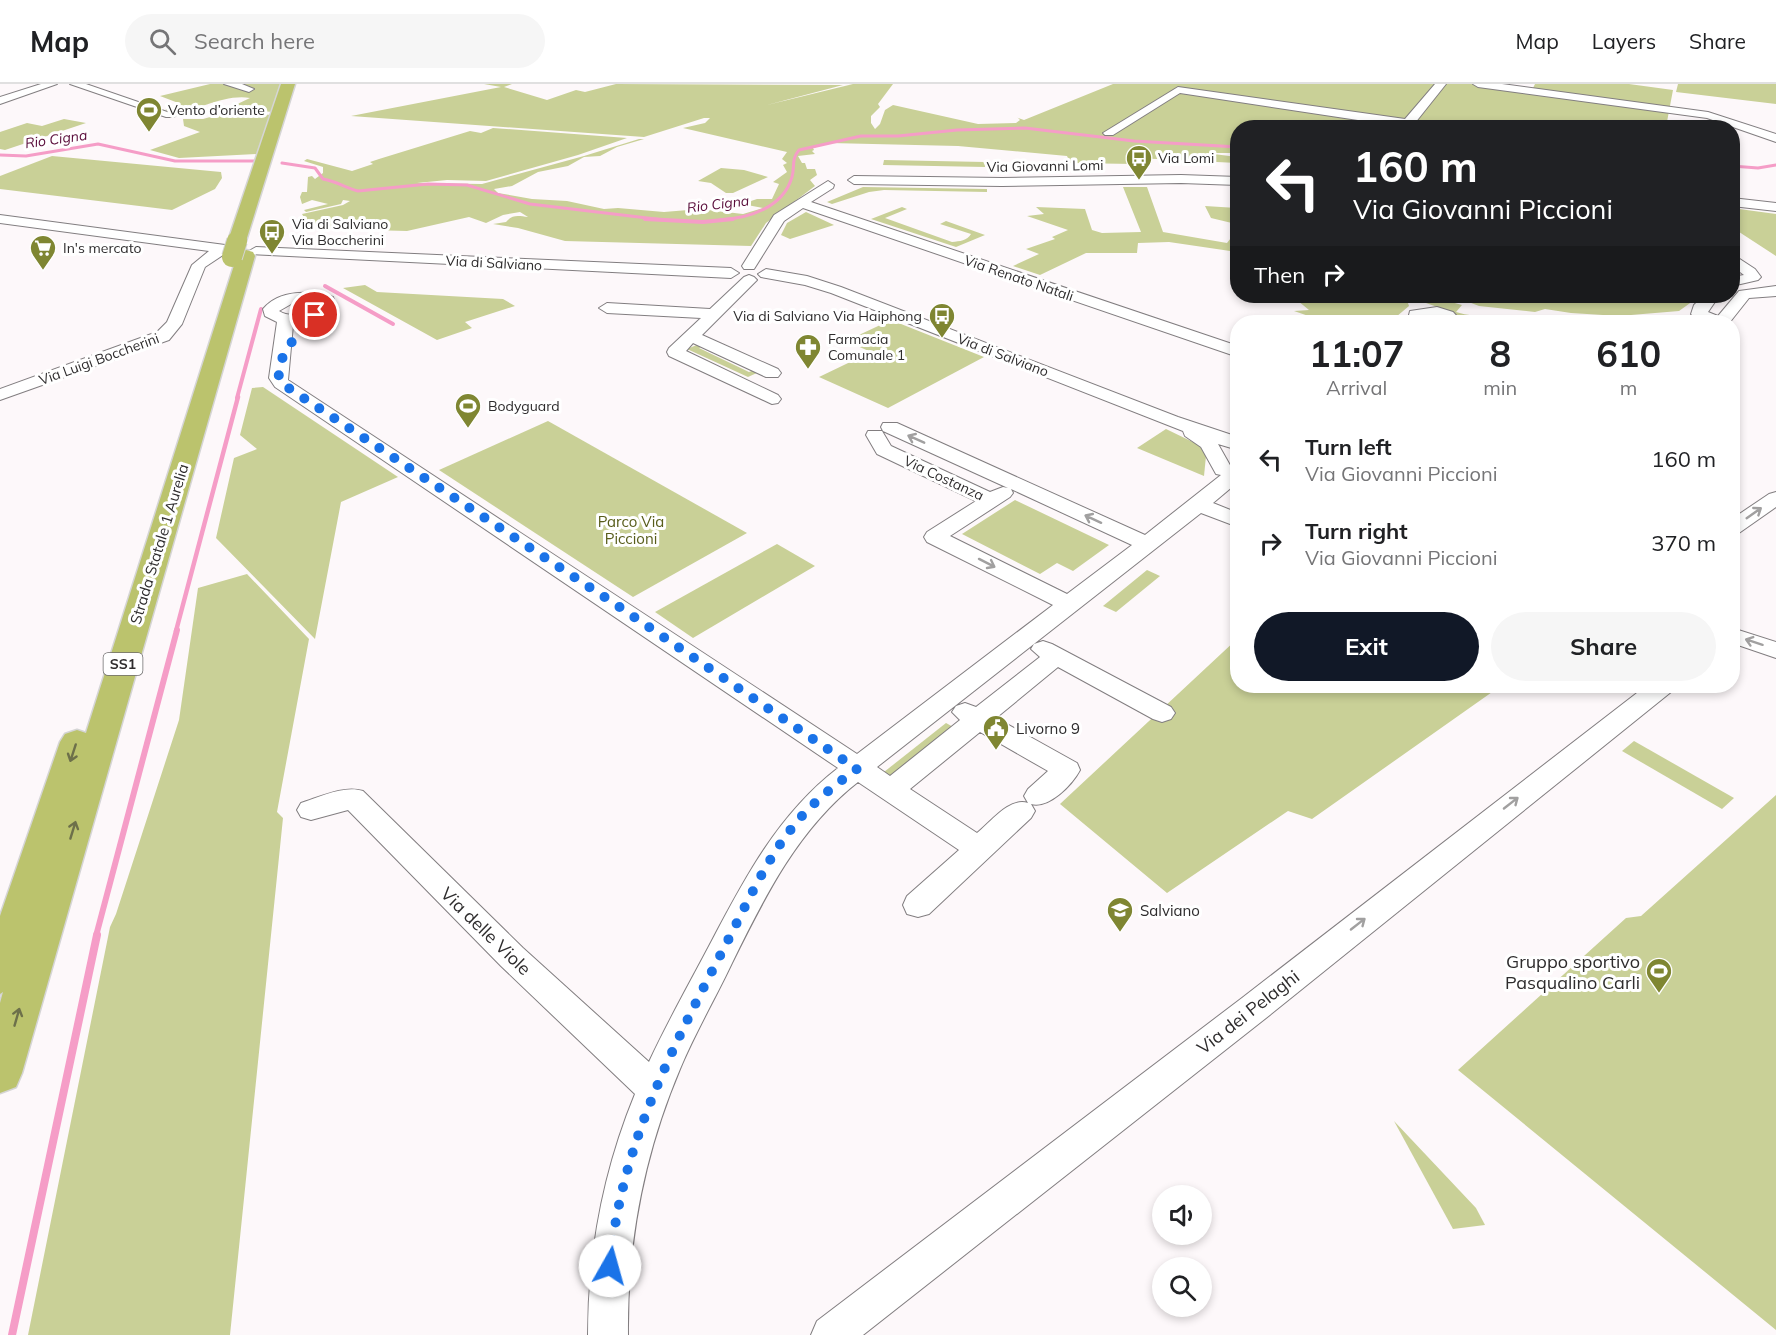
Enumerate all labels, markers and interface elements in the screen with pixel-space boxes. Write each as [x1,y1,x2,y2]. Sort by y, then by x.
search box [125,14,545,68]
text: Map [30,24,89,59]
icon: search [146,25,179,58]
text: Search here [194,27,315,55]
text: Map [1516,28,1559,54]
text: Layers [1592,28,1656,54]
text: Share [1689,28,1746,54]
sports icon: Vento d’oriente [134,95,164,133]
place label: Vento d’oriente [168,101,265,119]
water label: Rio Cigna [24,126,88,152]
text: 160 m [1353,140,1478,193]
bus stop icon: Via Lomi [1124,143,1154,181]
icon: left [1254,144,1332,222]
place label: Via Lomi [1158,149,1214,167]
street label: Via Giovanni Lomi [986,156,1104,176]
water label: Rio Cigna [686,191,750,217]
text: Via Giovanni Piccioni [1353,192,1613,226]
place label: Via di Salviano Via Boccherini [292,215,388,249]
bus stop icon: Via di Salviano Via Boccherini [257,217,287,255]
supermarket icon: In's mercato [28,233,58,271]
place label: In's mercato [63,239,142,257]
street label: Via di Salviano [445,251,543,275]
street label: Via Renato Natali [962,251,1076,305]
icon: right [1317,258,1350,291]
text: Then [1254,261,1305,289]
pin [289,289,340,340]
icon: arrive [298,298,331,331]
bus stop icon: Via di Salviano Via Haiphong [927,301,957,339]
place label: Via di Salviano Via Haiphong [733,307,922,325]
street label: Via Luigi Boccherini [36,329,162,389]
street label: Via di Salviano [955,329,1051,381]
place label: Farmacia Comunale 1 [828,330,905,364]
text: 11:07 [1309,331,1404,376]
text: 8 [1489,331,1511,376]
text: 610 [1596,331,1661,376]
pharmacy icon: Farmacia Comunale 1 [793,332,823,370]
text: Arrival [1326,375,1387,400]
text: min [1483,375,1517,400]
text: m [1620,375,1637,400]
sports icon: Bodyguard [453,391,483,429]
place label: Bodyguard [488,397,560,415]
one-way arrow [907,433,925,444]
text: Turn left [1305,433,1392,461]
icon: left [1254,443,1287,476]
text: 160 m [1651,445,1716,473]
street label: Via Costanza [901,452,987,504]
text: Via Giovanni Piccioni [1305,461,1497,486]
street label: Strada Statale 1 Aurelia [126,462,192,626]
one-way arrow [1746,507,1762,520]
park label: Parco Via Piccioni [598,512,664,548]
one-way arrow [1085,513,1103,525]
text: Turn right [1305,517,1408,545]
icon: right [1254,527,1287,560]
text: 370 m [1651,529,1716,557]
text: Via Giovanni Piccioni [1305,545,1497,570]
one-way arrow [978,558,996,570]
button: Exit [1254,612,1479,681]
button: Share [1491,612,1716,681]
one-way arrow [1745,636,1764,647]
road number: SS1 [104,653,142,675]
public building icon: Livorno 9 [981,713,1011,751]
place label: Livorno 9 [1016,719,1080,738]
one-way arrow [67,743,78,762]
one-way arrow [1503,797,1519,810]
one-way arrow [68,821,79,840]
street label: Via delle Viole [436,882,536,980]
school or university icon: Salviano [1105,895,1135,933]
place label: Salviano [1140,901,1200,920]
one-way arrow [1350,918,1366,931]
place label: Gruppo sportivo Pasqualino Carli [1505,950,1640,994]
sports icon: Gruppo sportivo Pasqualino Carli [1644,956,1674,994]
street label: Via dei Pelaghi [1192,965,1304,1059]
one-way arrow [11,1008,23,1027]
map controls [1152,1185,1212,1317]
button: sound [1152,1185,1212,1245]
position arrow [578,1234,642,1298]
button: search [1152,1257,1212,1317]

